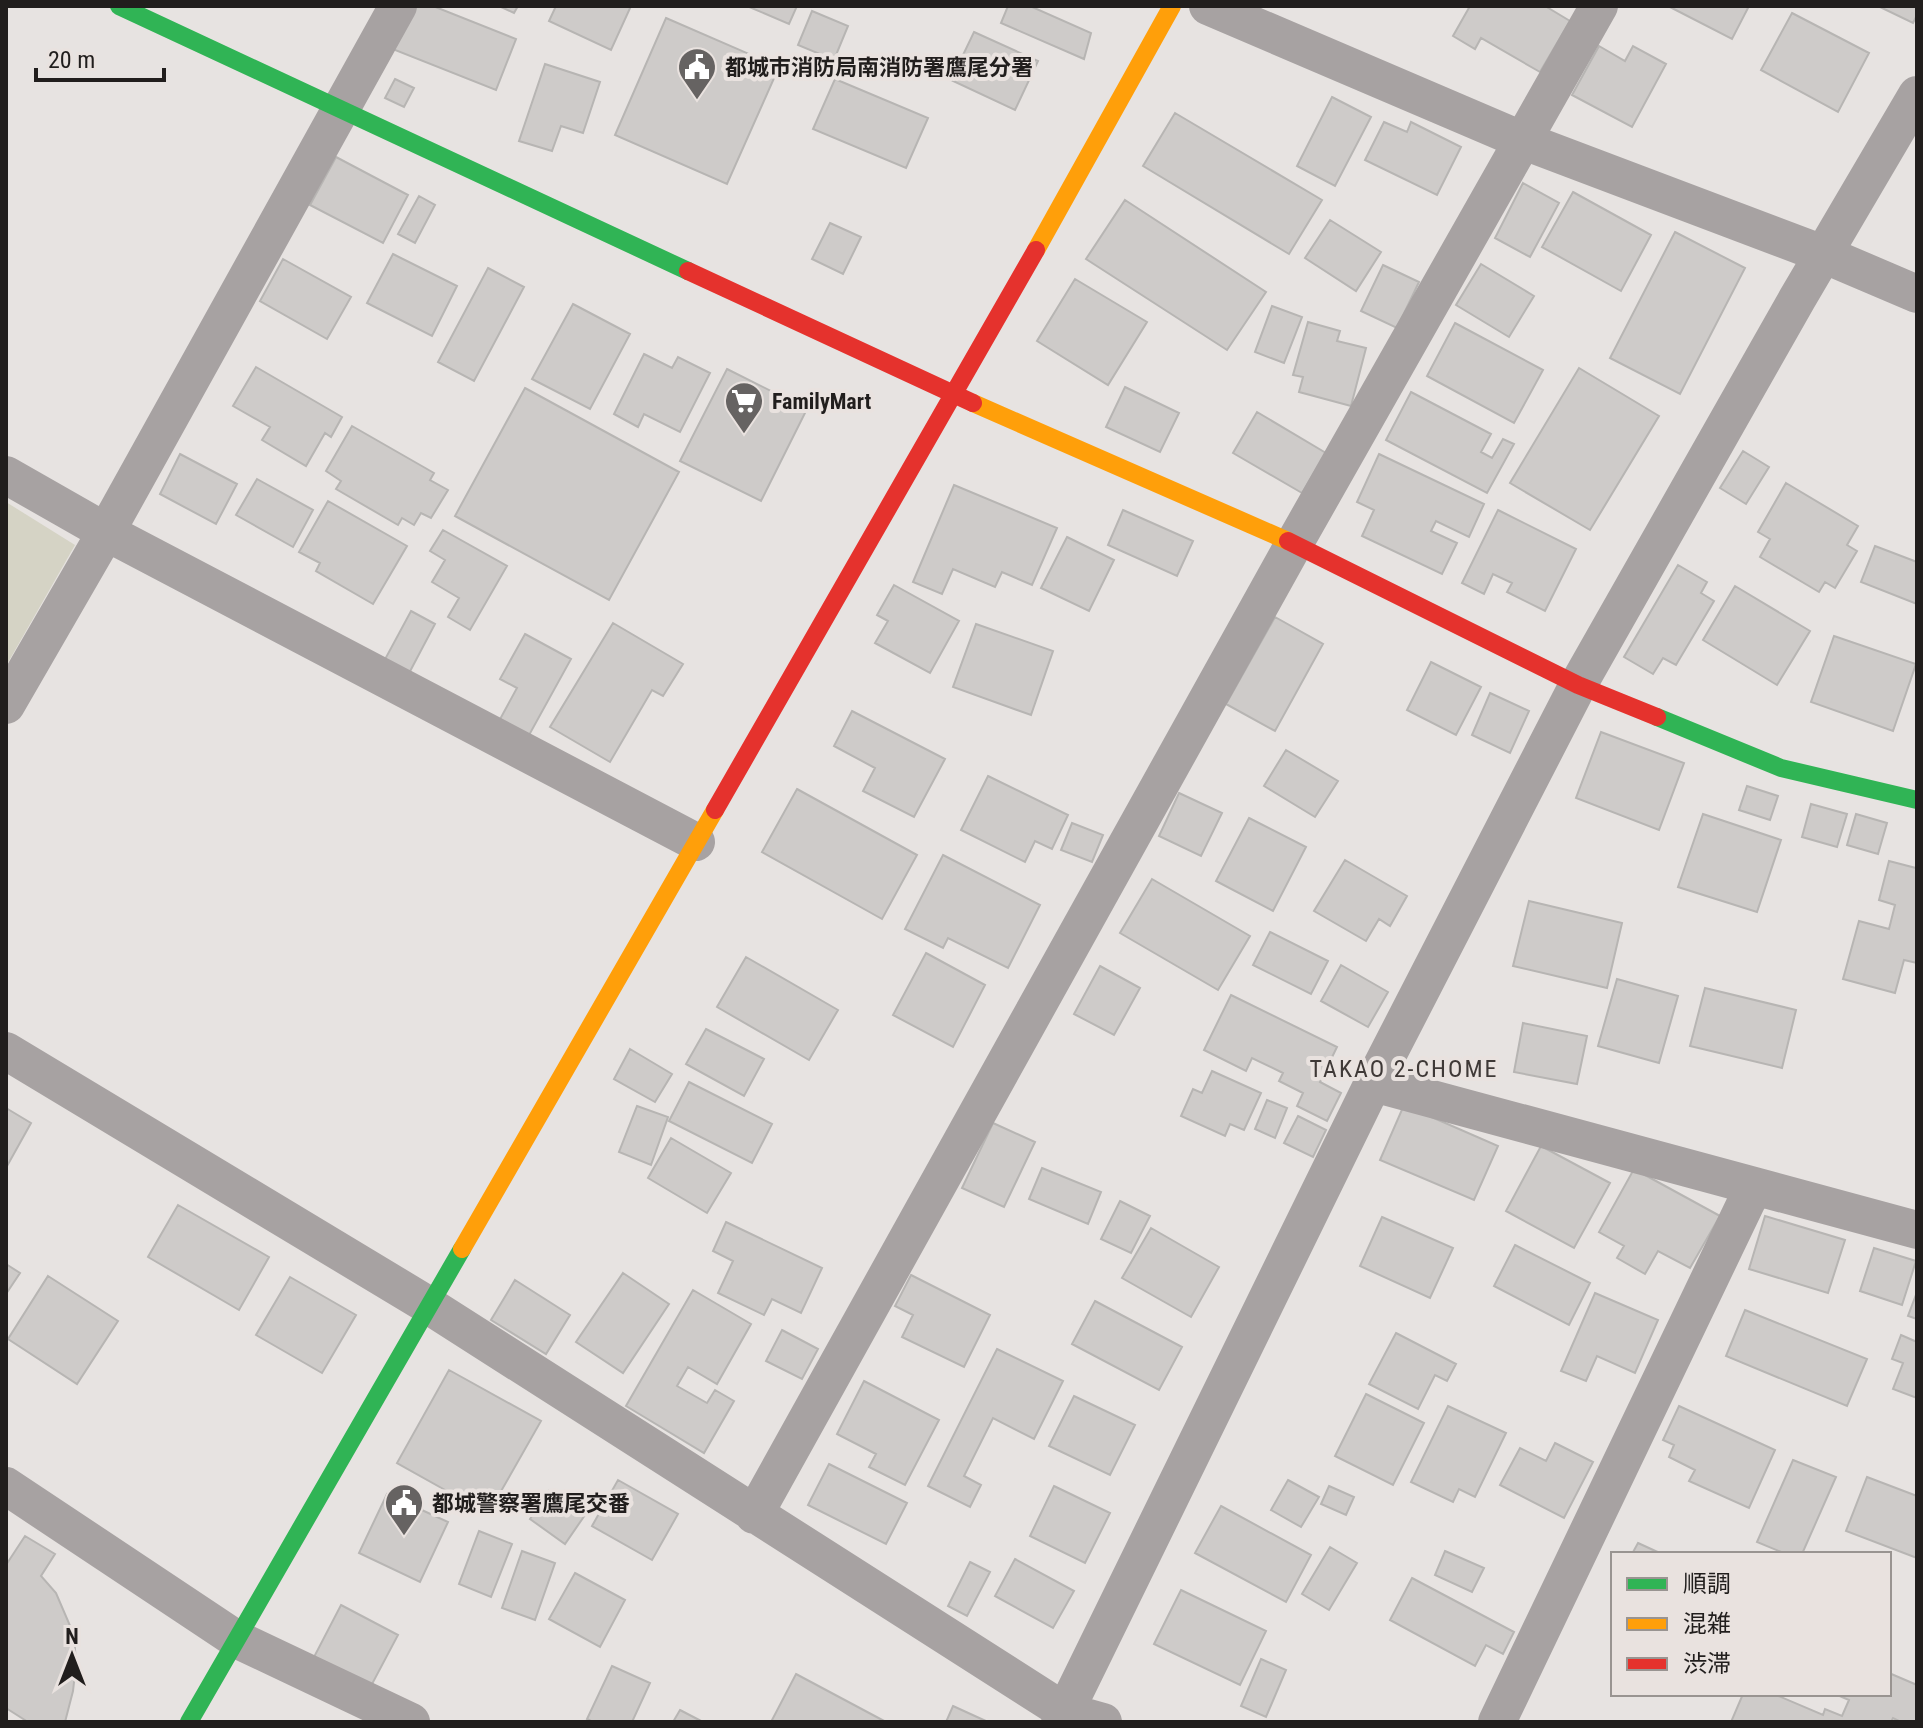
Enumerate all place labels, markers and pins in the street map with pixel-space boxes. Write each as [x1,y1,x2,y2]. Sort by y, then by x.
public building icon: 都城市消防局南消防署鷹尾分署 [676,46,718,101]
place label: 都城市消防局南消防署鷹尾分署 [725,55,1033,80]
supermarket icon: FamilyMart [723,380,765,435]
place label: FamilyMart [772,389,872,414]
public building icon: 都城警察署鷹尾交番 [383,1482,425,1537]
place label: 都城警察署鷹尾交番 [432,1491,630,1516]

